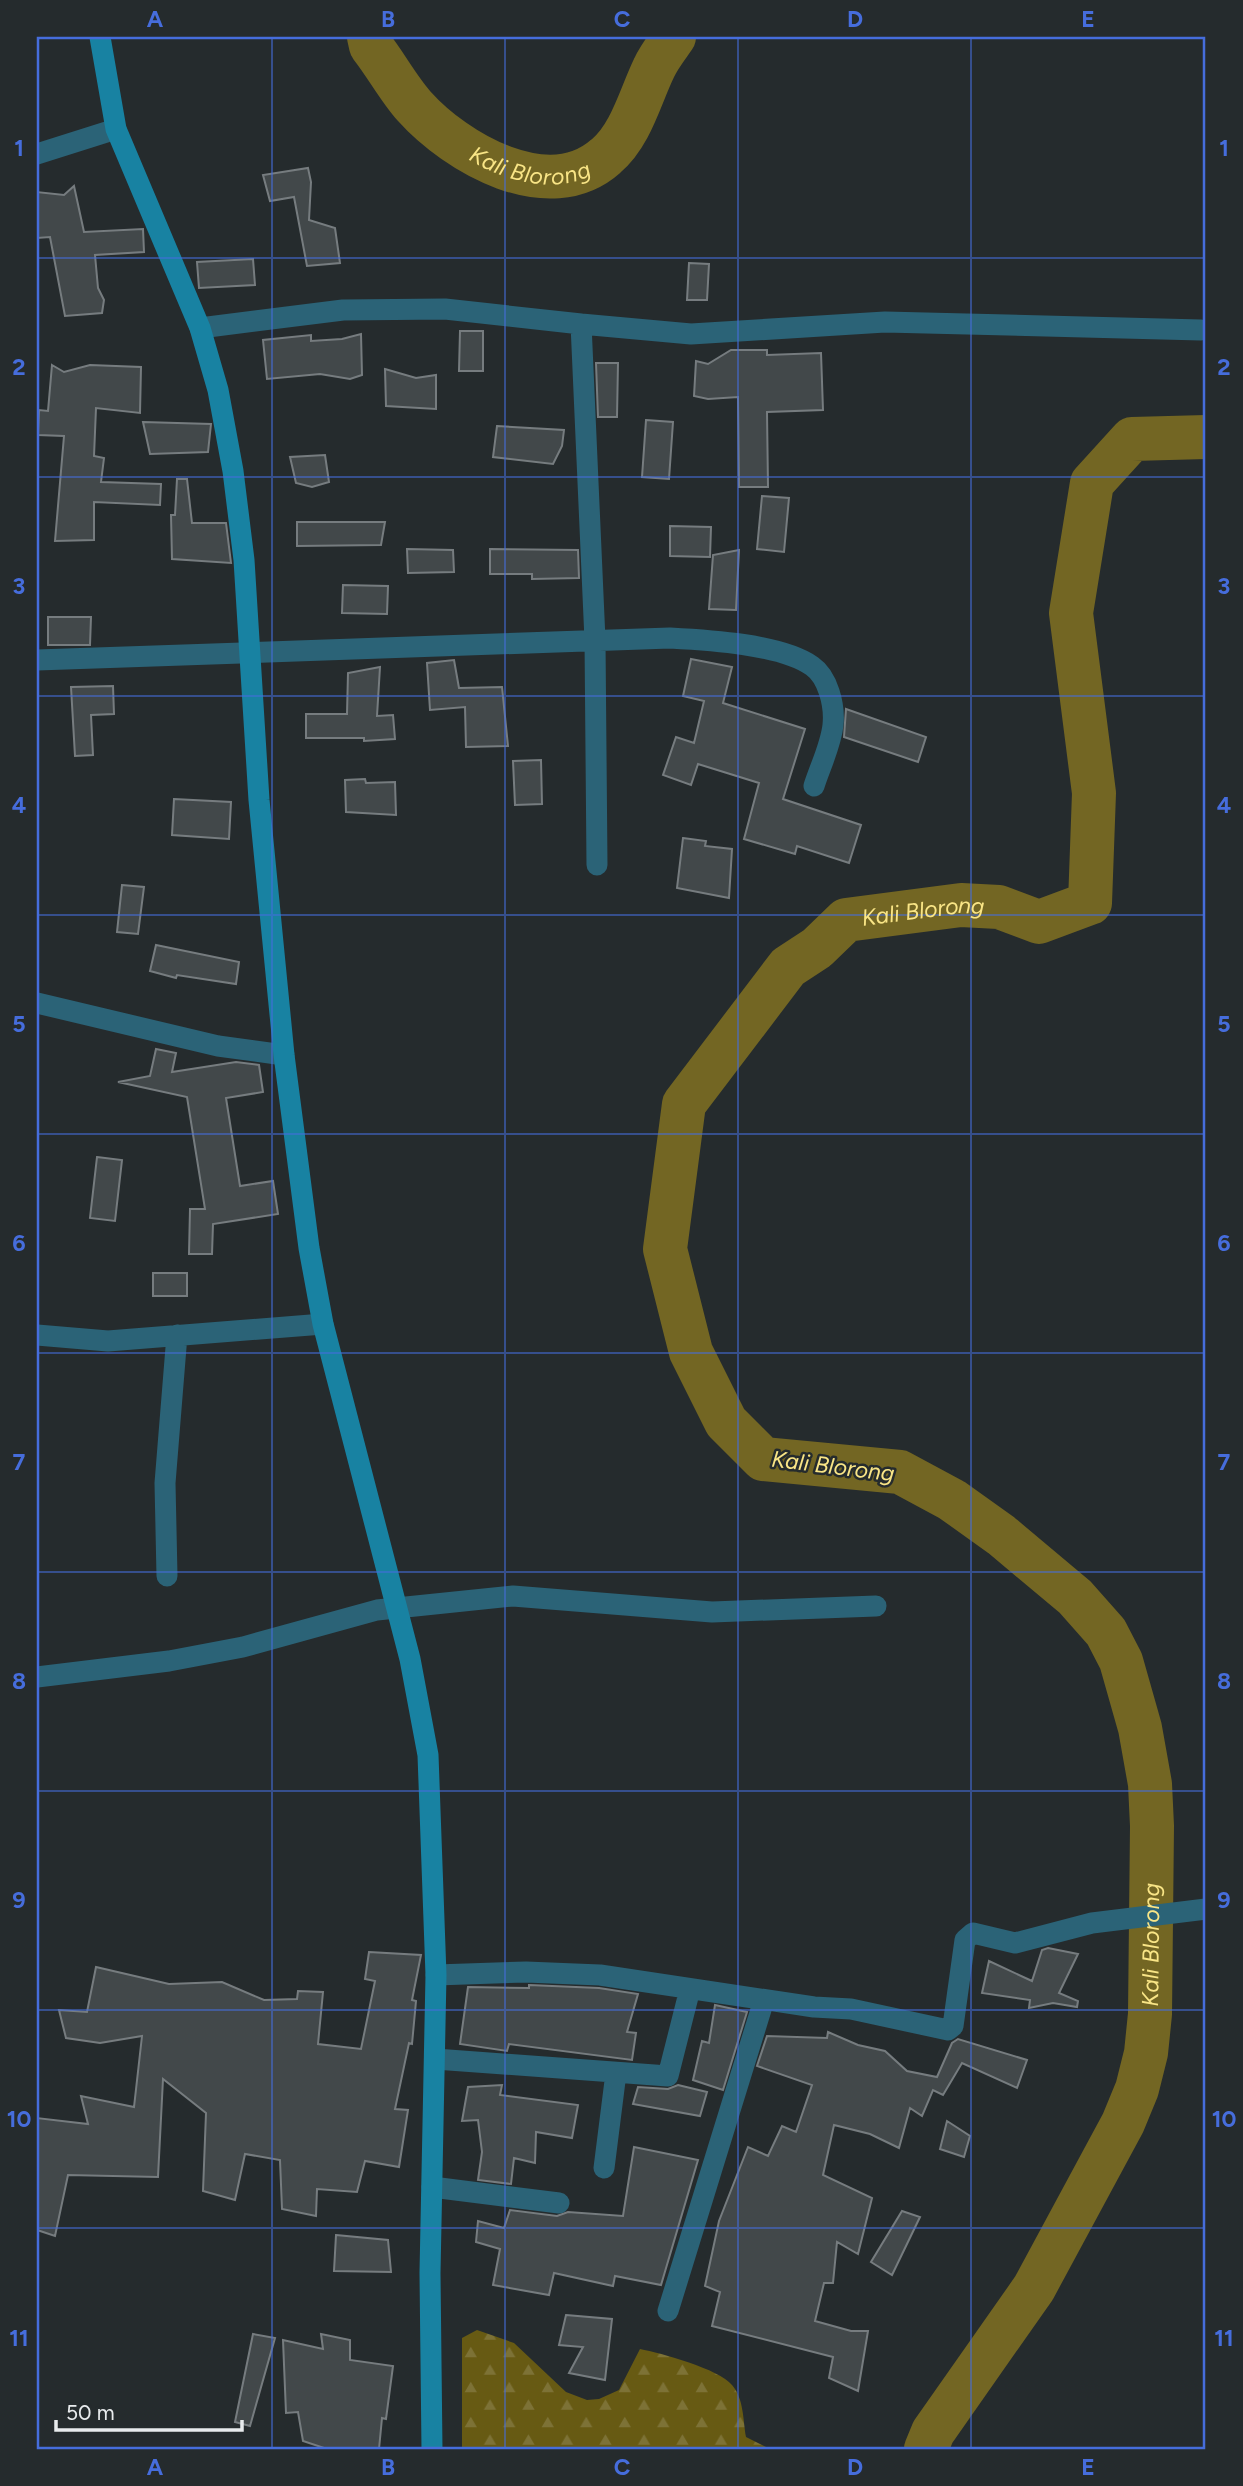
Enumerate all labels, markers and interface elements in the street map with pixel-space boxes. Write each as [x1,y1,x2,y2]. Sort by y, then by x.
text: A [147,5,164,33]
text: B [381,5,395,33]
text: C [614,5,631,33]
text: D [847,5,863,33]
text: E [1081,5,1095,33]
text: 1 [14,134,24,162]
text: 1 [1219,134,1229,162]
water label: Kali Blorong [465,140,595,191]
text: 2 [12,353,26,381]
text: 2 [1217,353,1231,381]
text: 3 [13,572,25,600]
text: 3 [1218,572,1230,600]
text: 4 [12,791,26,819]
text: 4 [1217,791,1231,819]
water label: Kali Blorong [860,891,985,932]
text: 5 [12,1010,26,1038]
text: 5 [1217,1010,1231,1038]
text: 6 [12,1229,26,1257]
text: 6 [1217,1229,1231,1257]
water label: Kali Blorong [770,1445,896,1487]
text: 7 [13,1448,26,1476]
text: 7 [1218,1448,1231,1476]
text: 8 [12,1667,26,1695]
text: 8 [1217,1667,1231,1695]
water label: Kali Blorong [1136,1883,1165,2007]
text: 9 [12,1886,26,1914]
text: 9 [1217,1886,1231,1914]
text: 10 [7,2105,31,2133]
text: 10 [1212,2105,1236,2133]
text: 11 [9,2324,29,2352]
text: 11 [1214,2324,1234,2352]
scale bar [56,2388,242,2432]
text: 50 m [66,2400,115,2425]
text: A [147,2453,164,2481]
text: B [381,2453,395,2481]
text: C [614,2453,631,2481]
text: D [847,2453,863,2481]
text: E [1081,2453,1095,2481]

